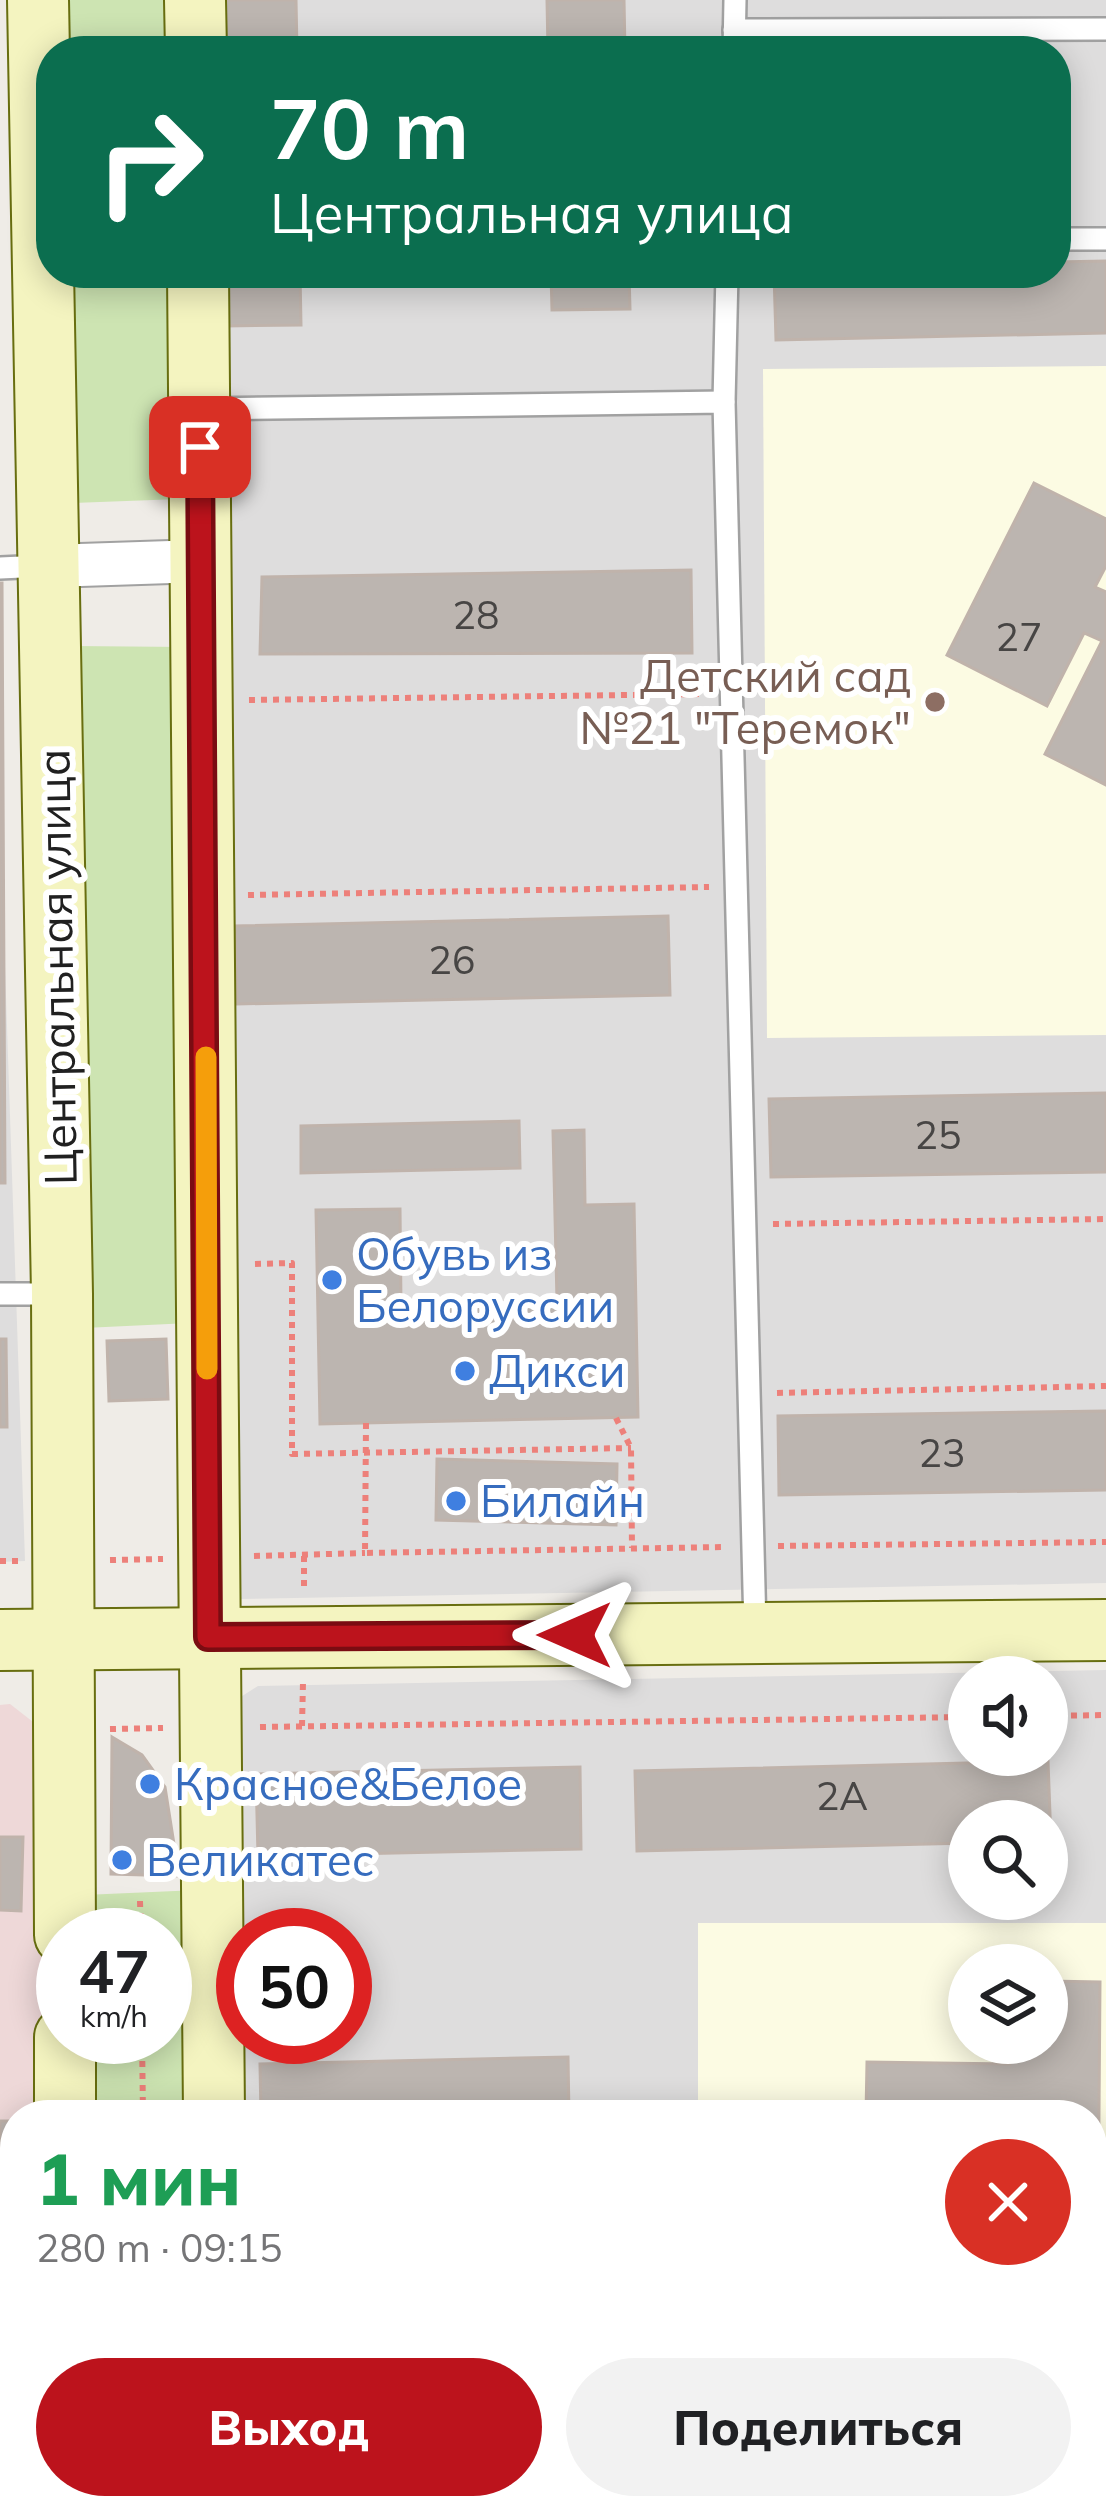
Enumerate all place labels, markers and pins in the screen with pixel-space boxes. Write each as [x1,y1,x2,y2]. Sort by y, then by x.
pin [149,396,251,498]
place label: Детский сад №21 "Теремок" [579,647,911,755]
marker: Детский сад №21 "Теремок" [922,689,948,715]
place label: Обувь из Белоруссии [356,1225,614,1333]
marker: Обувь из Белоруссии [319,1267,345,1293]
place label: Дикси [489,1342,626,1398]
marker: Дикси [452,1358,478,1384]
place label: Билайн [480,1472,645,1528]
marker: Билайн [443,1488,469,1514]
place label: Красное&Белое [174,1755,522,1811]
marker: Красное&Белое [137,1771,163,1797]
place label: Великатес [146,1831,374,1887]
marker: Великатес [109,1847,135,1873]

